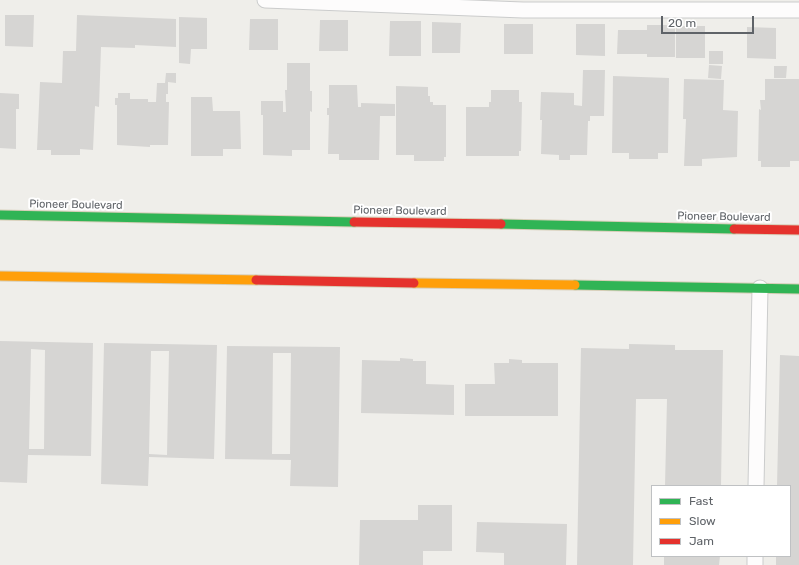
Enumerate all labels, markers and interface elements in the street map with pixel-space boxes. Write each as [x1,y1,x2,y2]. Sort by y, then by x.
scale bar [663,8,756,34]
text: 20 m [668,16,696,30]
street label: Pioneer Boulevard [29,198,123,212]
street label: Pioneer Boulevard [353,204,447,218]
street label: Pioneer Boulevard [677,210,771,224]
legend [651,485,791,557]
text: Fast [689,494,713,508]
text: Slow [689,514,716,528]
text: Jam [689,534,714,548]

